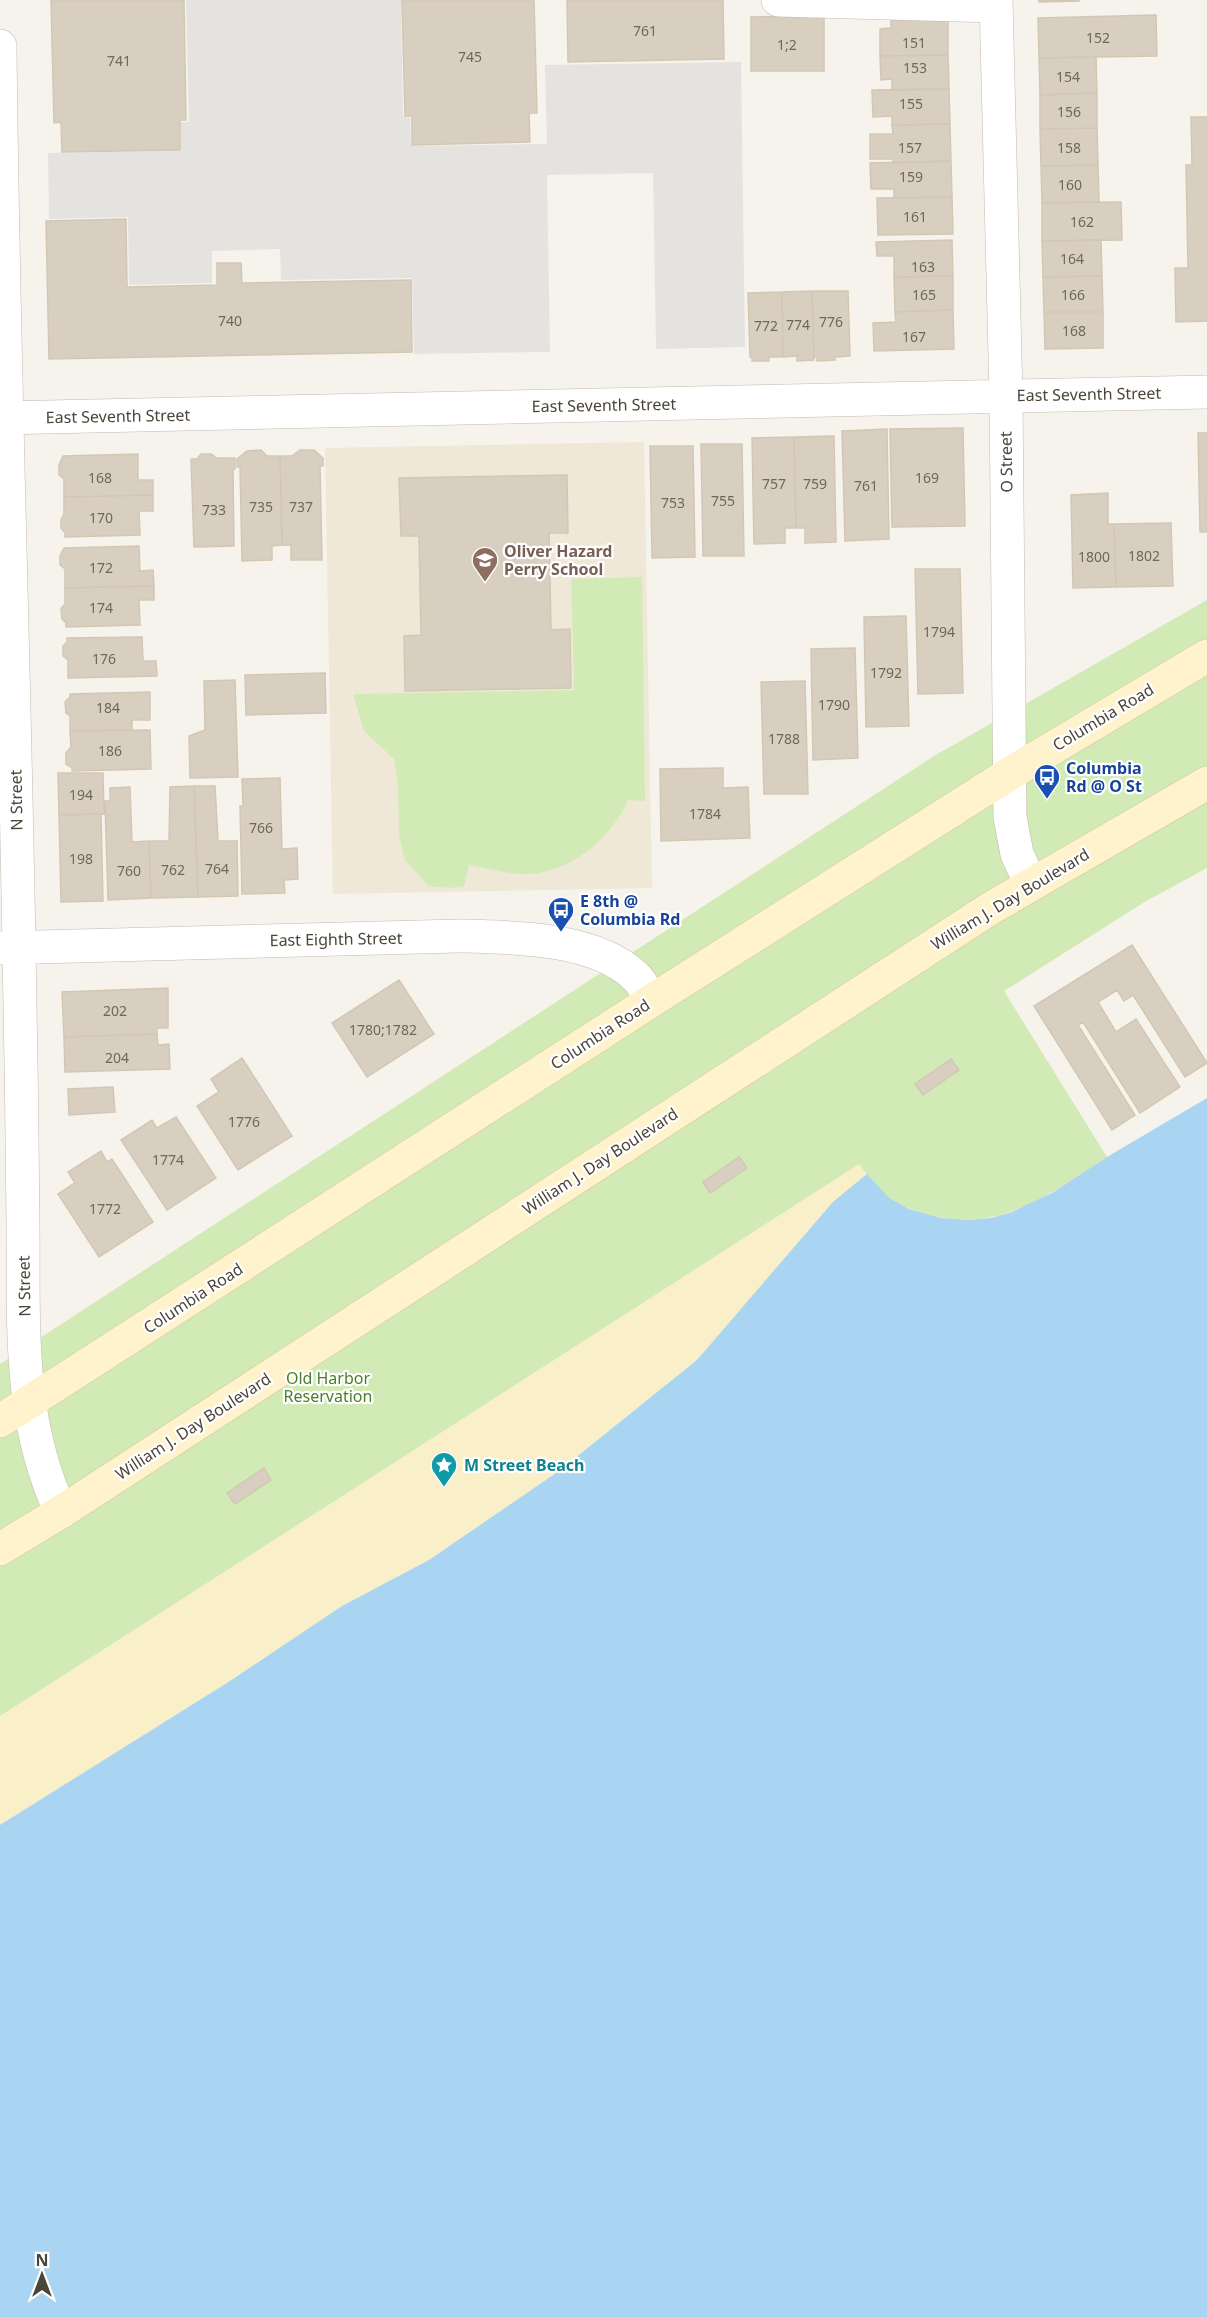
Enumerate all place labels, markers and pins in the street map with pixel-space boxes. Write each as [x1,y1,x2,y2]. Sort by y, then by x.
place label: Oliver Hazard Perry School [504,540,612,580]
school or university icon: Oliver Hazard Perry School [470,545,500,583]
place label: Columbia Rd @ O St [1066,757,1142,797]
bus stop icon: Columbia Rd @ O St [1032,762,1062,800]
place label: E 8th @ Columbia Rd [580,890,680,930]
bus stop icon: E 8th @ Columbia Rd [546,895,576,933]
place icon: M Street Beach [429,1450,459,1488]
place label: M Street Beach [464,1454,584,1476]

